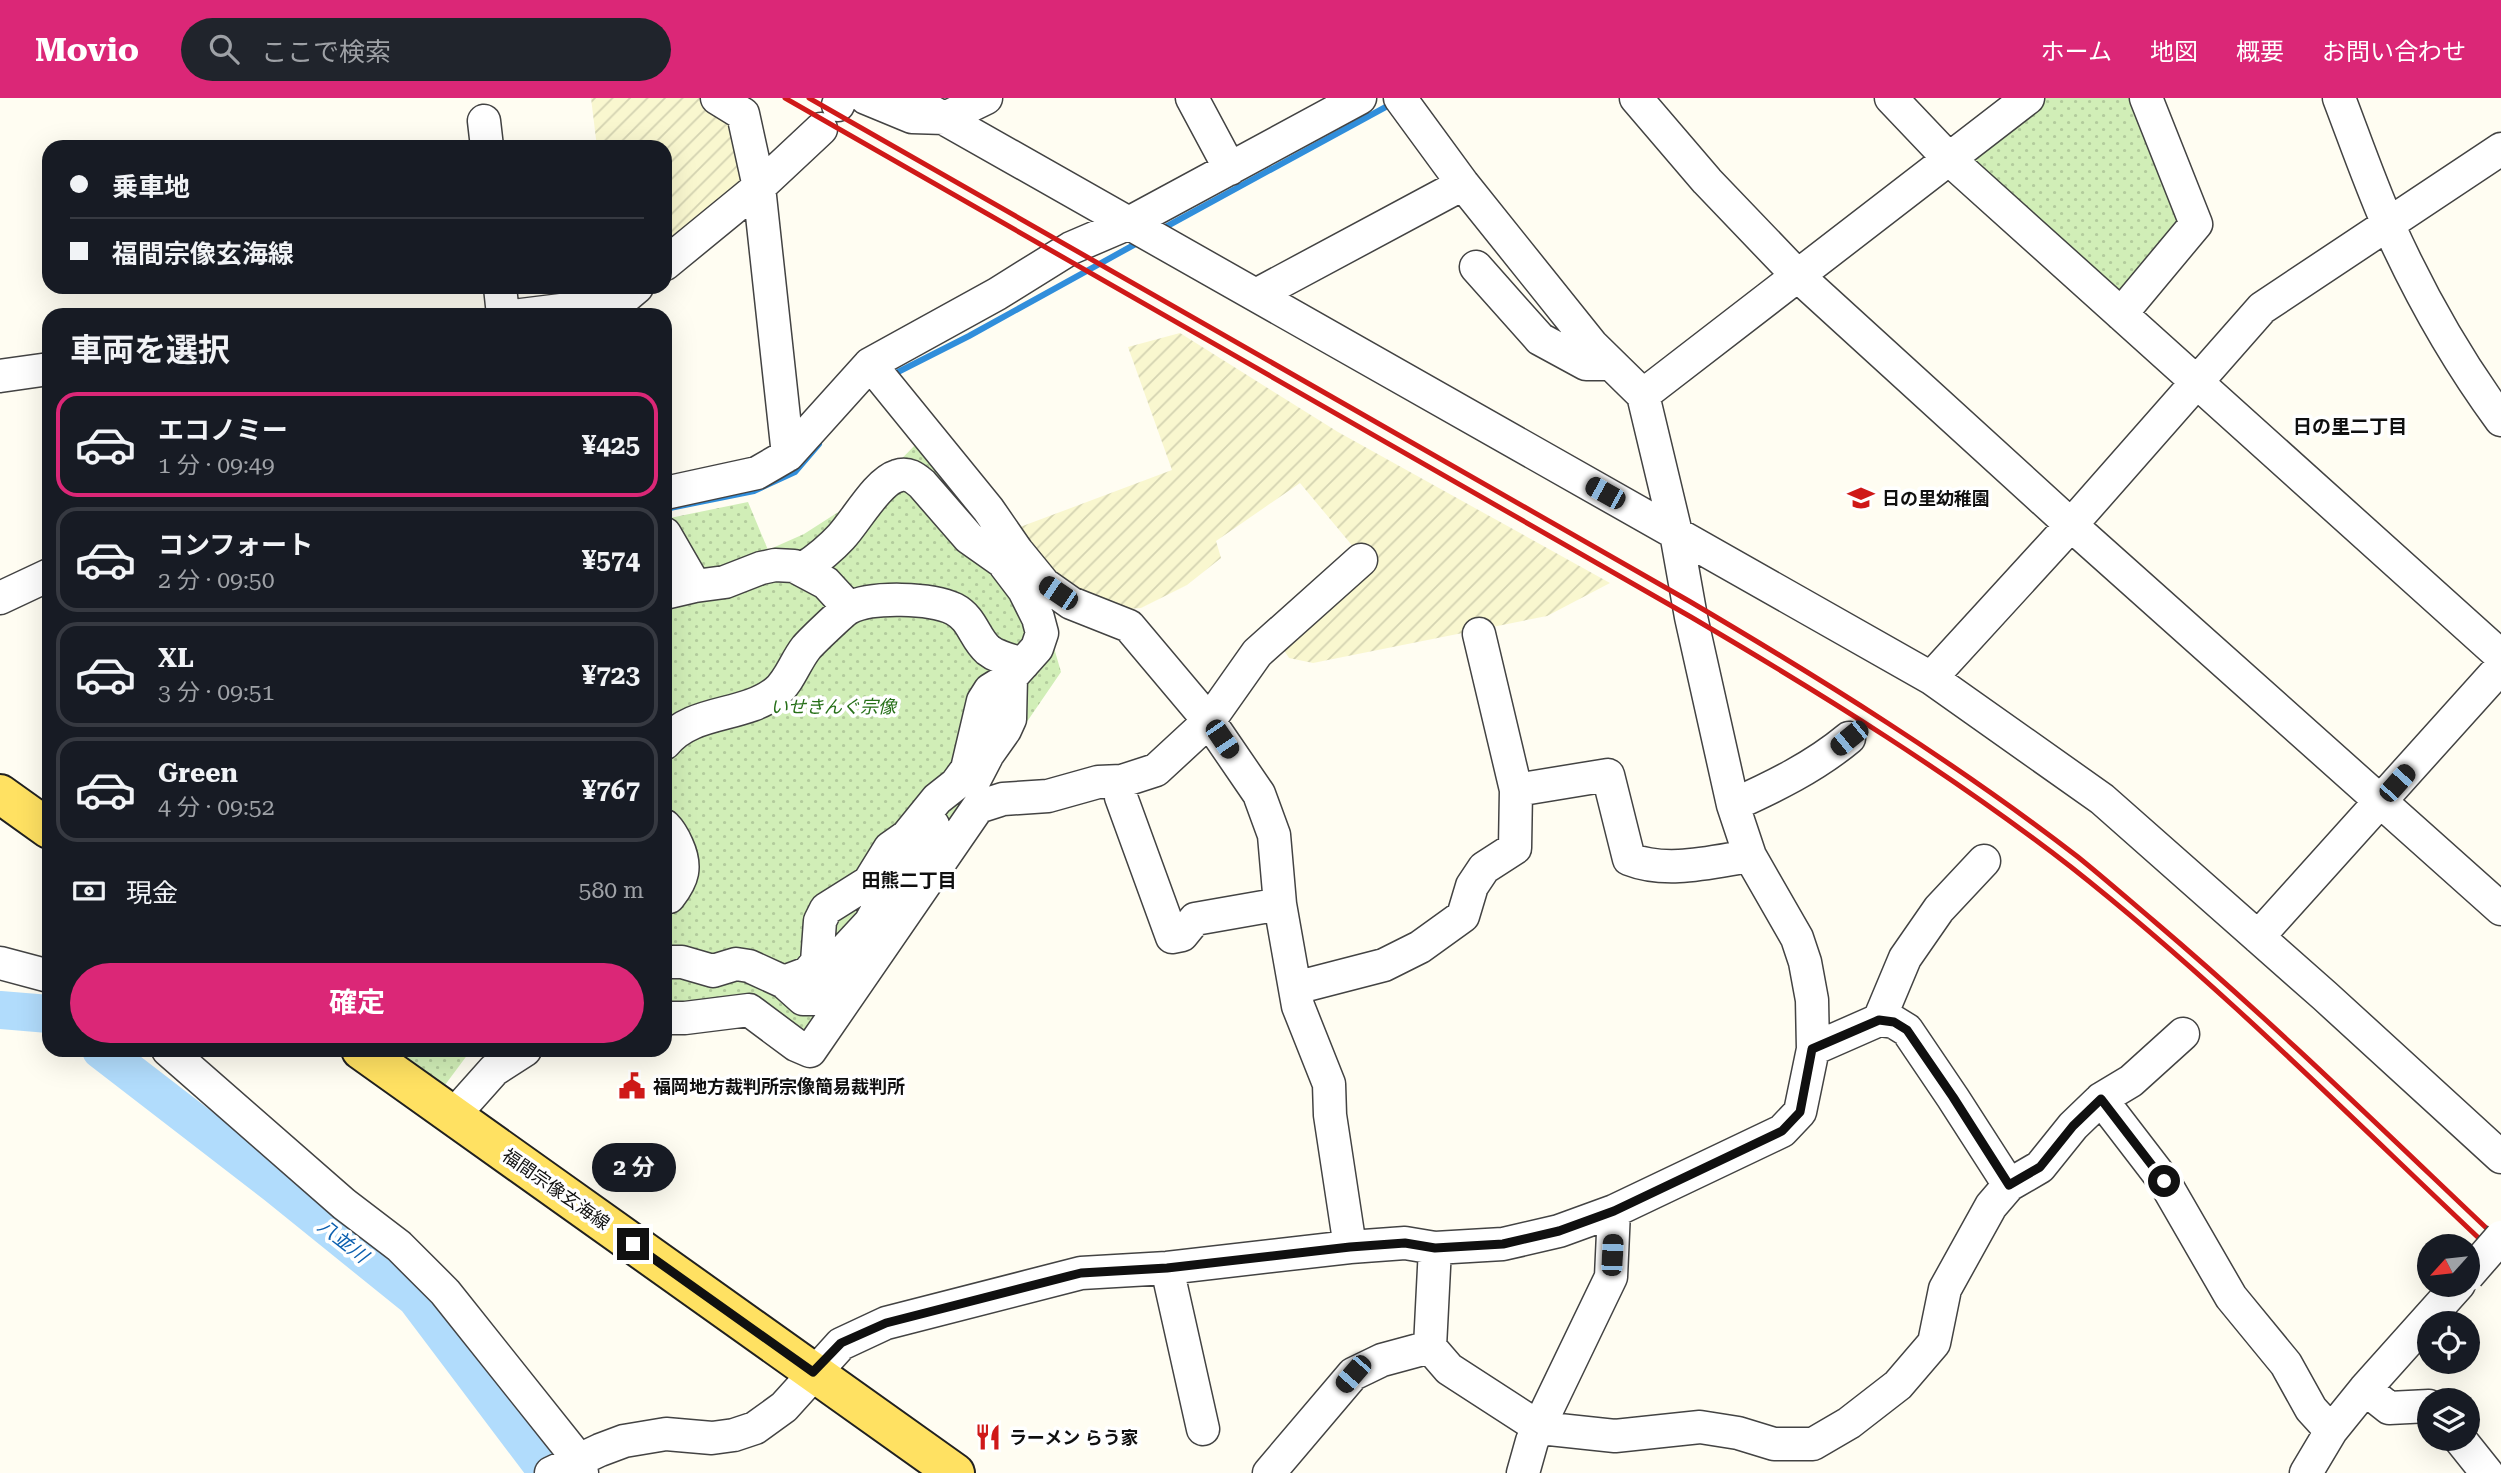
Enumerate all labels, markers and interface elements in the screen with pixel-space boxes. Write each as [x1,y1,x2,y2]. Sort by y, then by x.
search box [181,18,671,81]
text: Movio [35,30,139,69]
icon: search [205,30,243,68]
text: ここで検索 [261,37,391,67]
text: ホーム [2041,38,2112,66]
text: 地図 [2150,38,2198,66]
text: 概要 [2236,38,2284,66]
text: お問い合わせ [2322,38,2466,66]
text: 乗車地 [112,172,190,202]
text: 福間宗像玄海線 [112,239,294,269]
text: 車両を選択 [70,331,230,369]
icon: car [74,413,137,476]
text: エコノミー [158,415,288,445]
district label: 日の里二丁目 [2293,415,2407,438]
text: ¥425 [582,430,640,460]
text: 1 分 · 09:49 [158,452,275,479]
car [1582,474,1629,512]
school or university icon: 日の里幼稚園 [1846,483,1876,513]
place label: 日の里幼稚園 [1882,488,1990,509]
icon: car [74,528,137,591]
text: コンフォート [158,530,313,560]
text: ¥574 [582,545,640,575]
text: 2 分 · 09:50 [158,567,275,594]
car [1035,573,1082,613]
icon: car [74,643,137,706]
text: XL [158,643,194,673]
text: ¥723 [582,660,640,690]
text: 3 分 · 09:51 [158,679,275,706]
park label: いせきんぐ宗像 [770,696,898,717]
car [1202,716,1243,762]
car [1827,717,1872,759]
icon: car [74,758,137,821]
text: Green [158,758,238,788]
car [2376,760,2419,806]
text: ¥767 [582,775,640,805]
text: 4 分 · 09:52 [158,794,275,821]
district label: 田熊二丁目 [861,869,957,892]
icon: cash [70,872,108,910]
text: 580 m [579,877,644,904]
text: 現金 [126,878,178,908]
button: 確定 [70,963,644,1043]
public building icon: 福岡地方裁判所宗像簡易裁判所 [617,1071,647,1101]
place label: 福岡地方裁判所宗像簡易裁判所 [653,1076,905,1097]
callout: 2 分 [591,1142,675,1192]
street label: 福間宗像玄海線 [498,1144,614,1234]
text: 2 分 [613,1154,655,1181]
route start [2148,1165,2180,1197]
water label: 八並川 [313,1214,374,1269]
route end [617,1228,649,1260]
car [1601,1233,1624,1277]
north arrow [2417,1234,2480,1297]
map controls [2417,1234,2480,1451]
button: locate [2417,1311,2480,1374]
car [1332,1351,1375,1397]
button: layers [2417,1388,2480,1451]
restaurant icon: ラーメン らう家 [973,1422,1003,1452]
place label: ラーメン らう家 [1009,1427,1139,1448]

